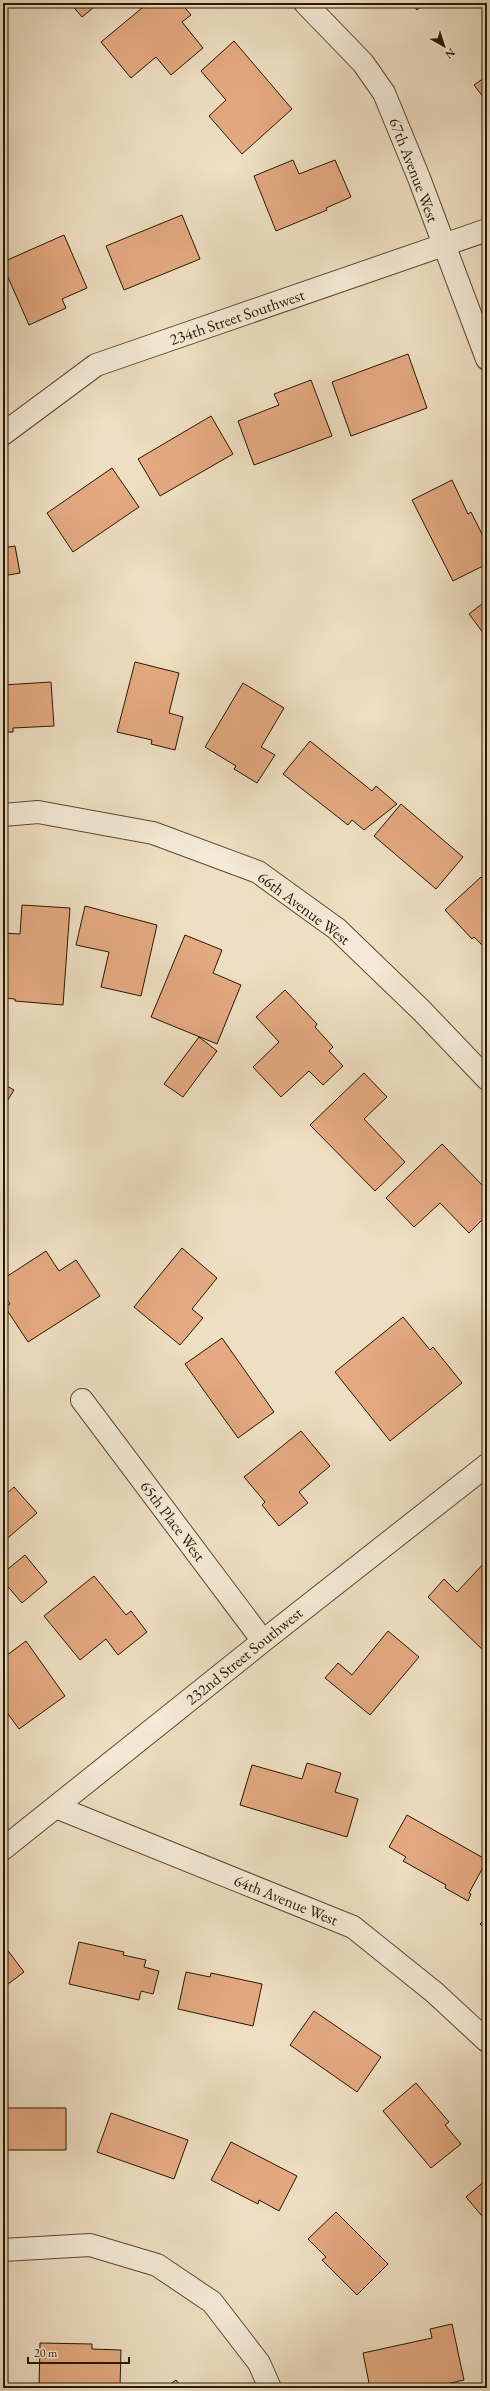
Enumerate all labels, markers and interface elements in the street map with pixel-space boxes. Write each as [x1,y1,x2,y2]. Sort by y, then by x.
north arrow [424,26,464,66]
text: N [442,46,458,62]
street label: 67th Avenue West [384,115,444,225]
street label: 234th Street Southwest [167,284,307,350]
street label: 66th Avenue West [254,866,354,950]
street label: 65th Place West [136,1476,210,1566]
street label: 232nd Street Southwest [181,1602,307,1710]
street label: 64th Avenue West [231,1870,341,1930]
scale bar [28,2339,129,2365]
text: 20 m [34,2345,58,2361]

